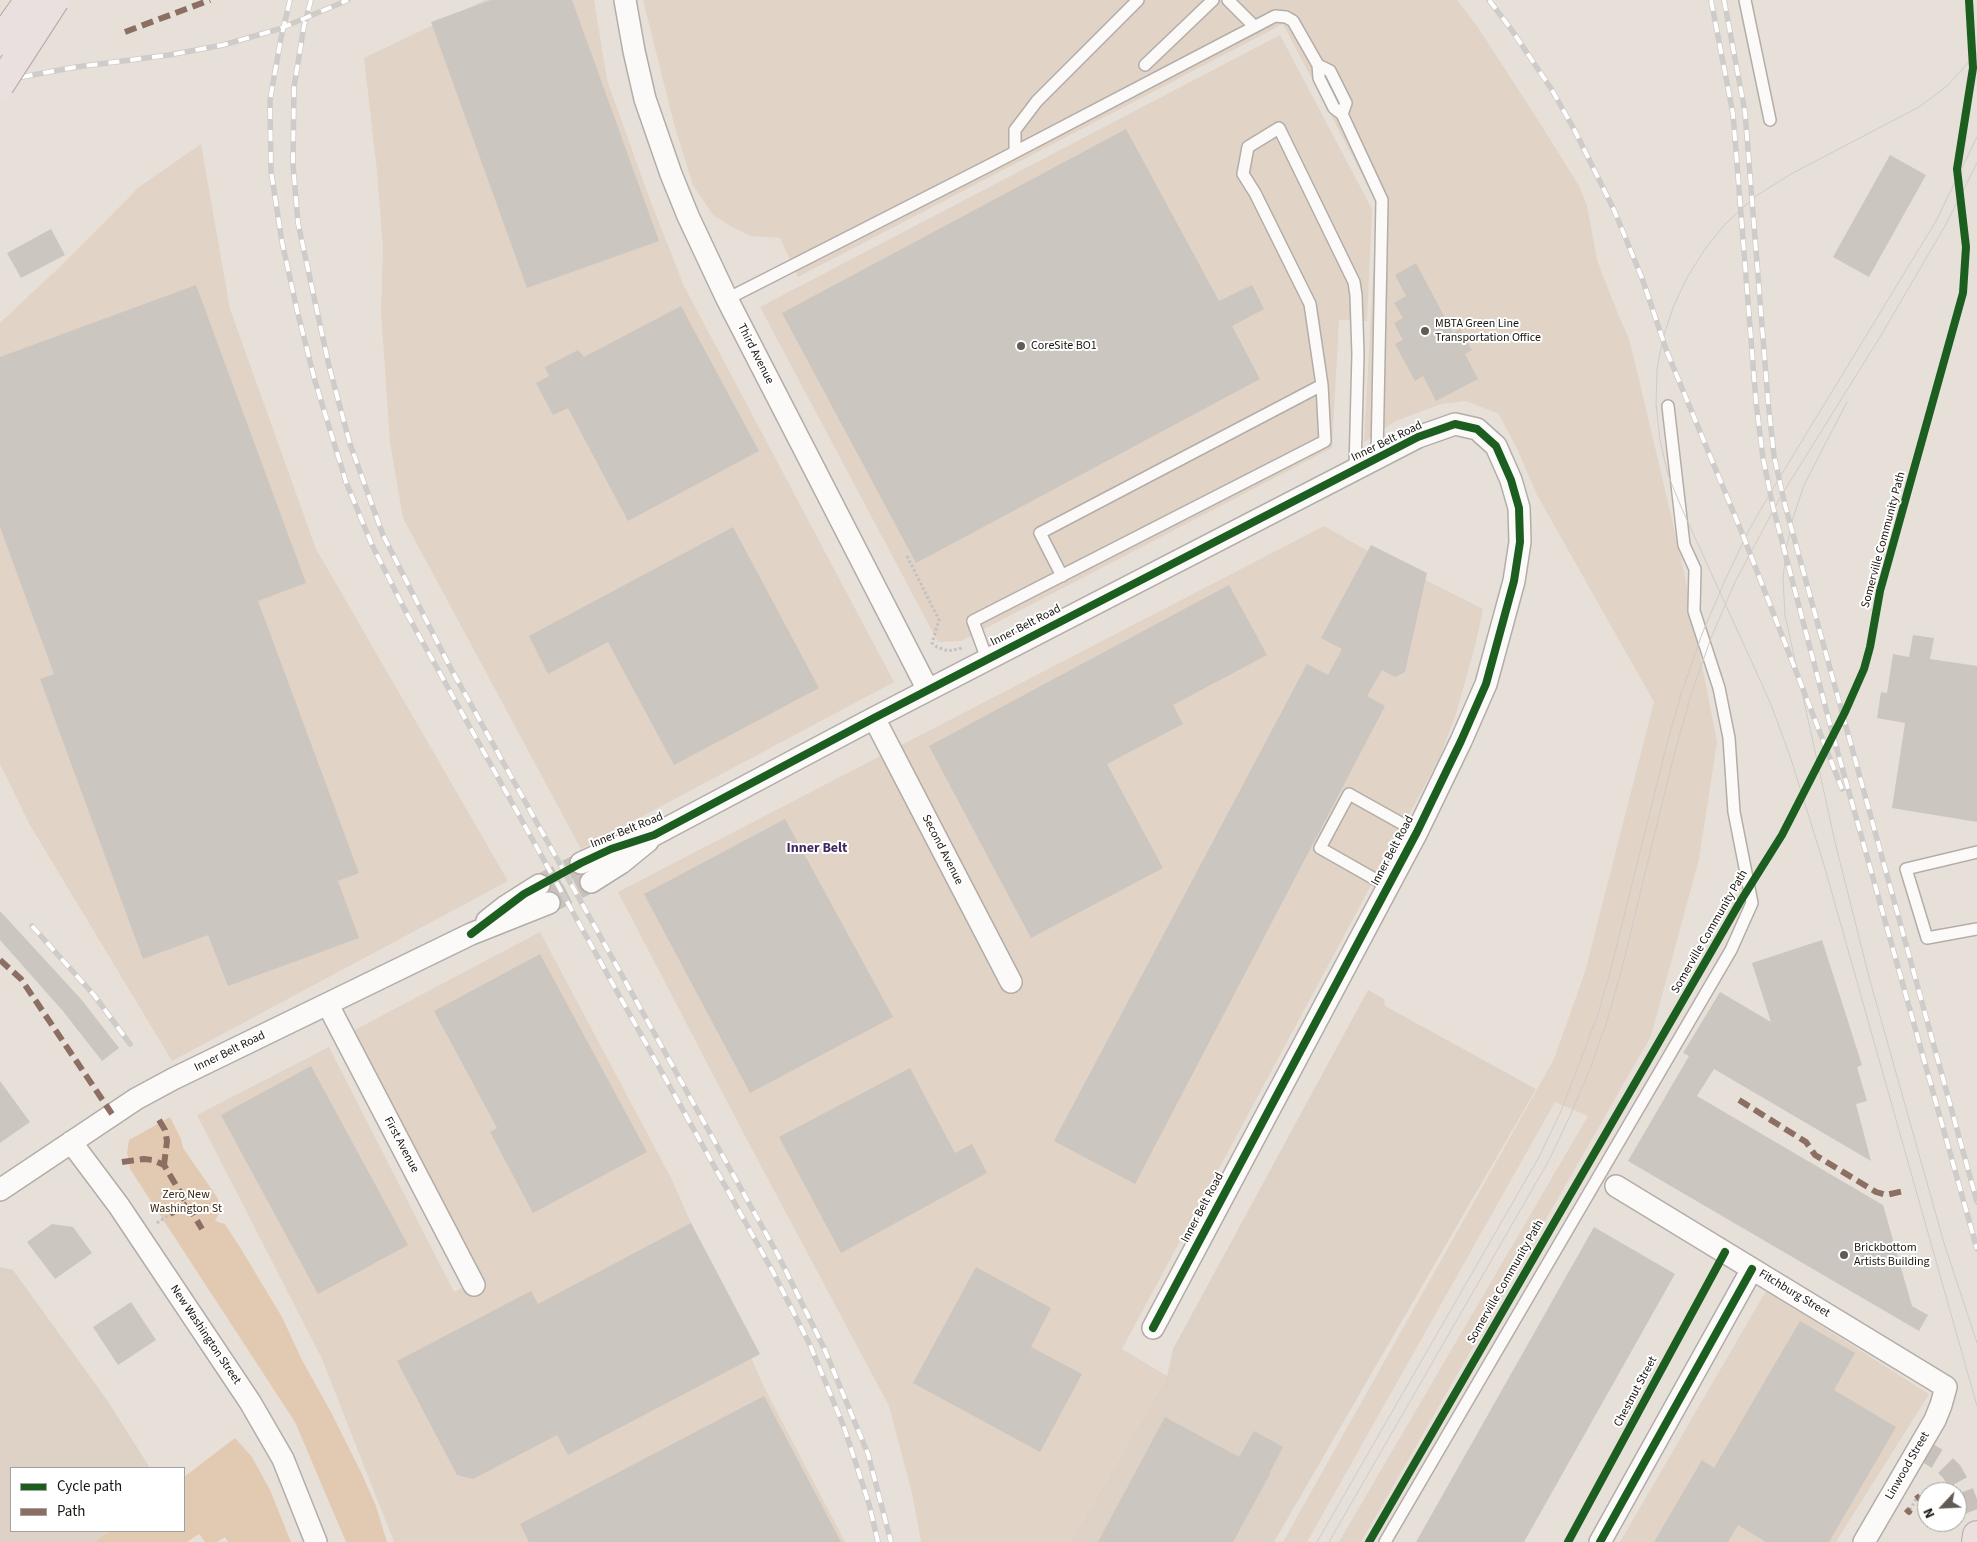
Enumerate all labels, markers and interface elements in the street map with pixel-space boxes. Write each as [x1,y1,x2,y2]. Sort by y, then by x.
place label: MBTA Green Line Transportation Office [1435,317,1541,345]
street label: Third Avenue [734,321,776,387]
marker: MBTA Green Line Transportation Office [1419,325,1431,337]
place label: CoreSite BO1 [1031,339,1097,353]
marker: CoreSite BO1 [1015,340,1027,352]
street label: Inner Belt Road [1349,419,1425,465]
street label: Somerville Community Path [1859,470,1909,610]
street label: Inner Belt Road [988,602,1064,650]
street label: Inner Belt Road [589,810,665,852]
street label: Second Avenue [918,813,966,887]
street label: Inner Belt Road [1369,814,1417,888]
district label: Inner Belt [787,841,847,857]
street label: Somerville Community Path [1669,868,1751,996]
street label: Inner Belt Road [192,1029,268,1075]
street label: First Avenue [380,1115,422,1175]
street label: Inner Belt Road [1179,1171,1227,1245]
park label: Zero New Washington St [150,1188,222,1216]
street label: Somerville Community Path [1465,1218,1547,1346]
place label: Brickbottom Artists Building [1854,1241,1930,1269]
marker: Brickbottom Artists Building [1838,1249,1850,1261]
street label: Fitchburg Street [1756,1267,1832,1321]
street label: New Washington Street [166,1283,244,1387]
street label: Chestnut Street [1611,1354,1661,1430]
street label: Linwood Street [1883,1429,1933,1503]
legend [10,1467,185,1532]
text: Cycle path [57,1476,122,1497]
north arrow [1917,1482,1967,1532]
text: Path [57,1501,85,1522]
text: N [1918,1504,1940,1521]

